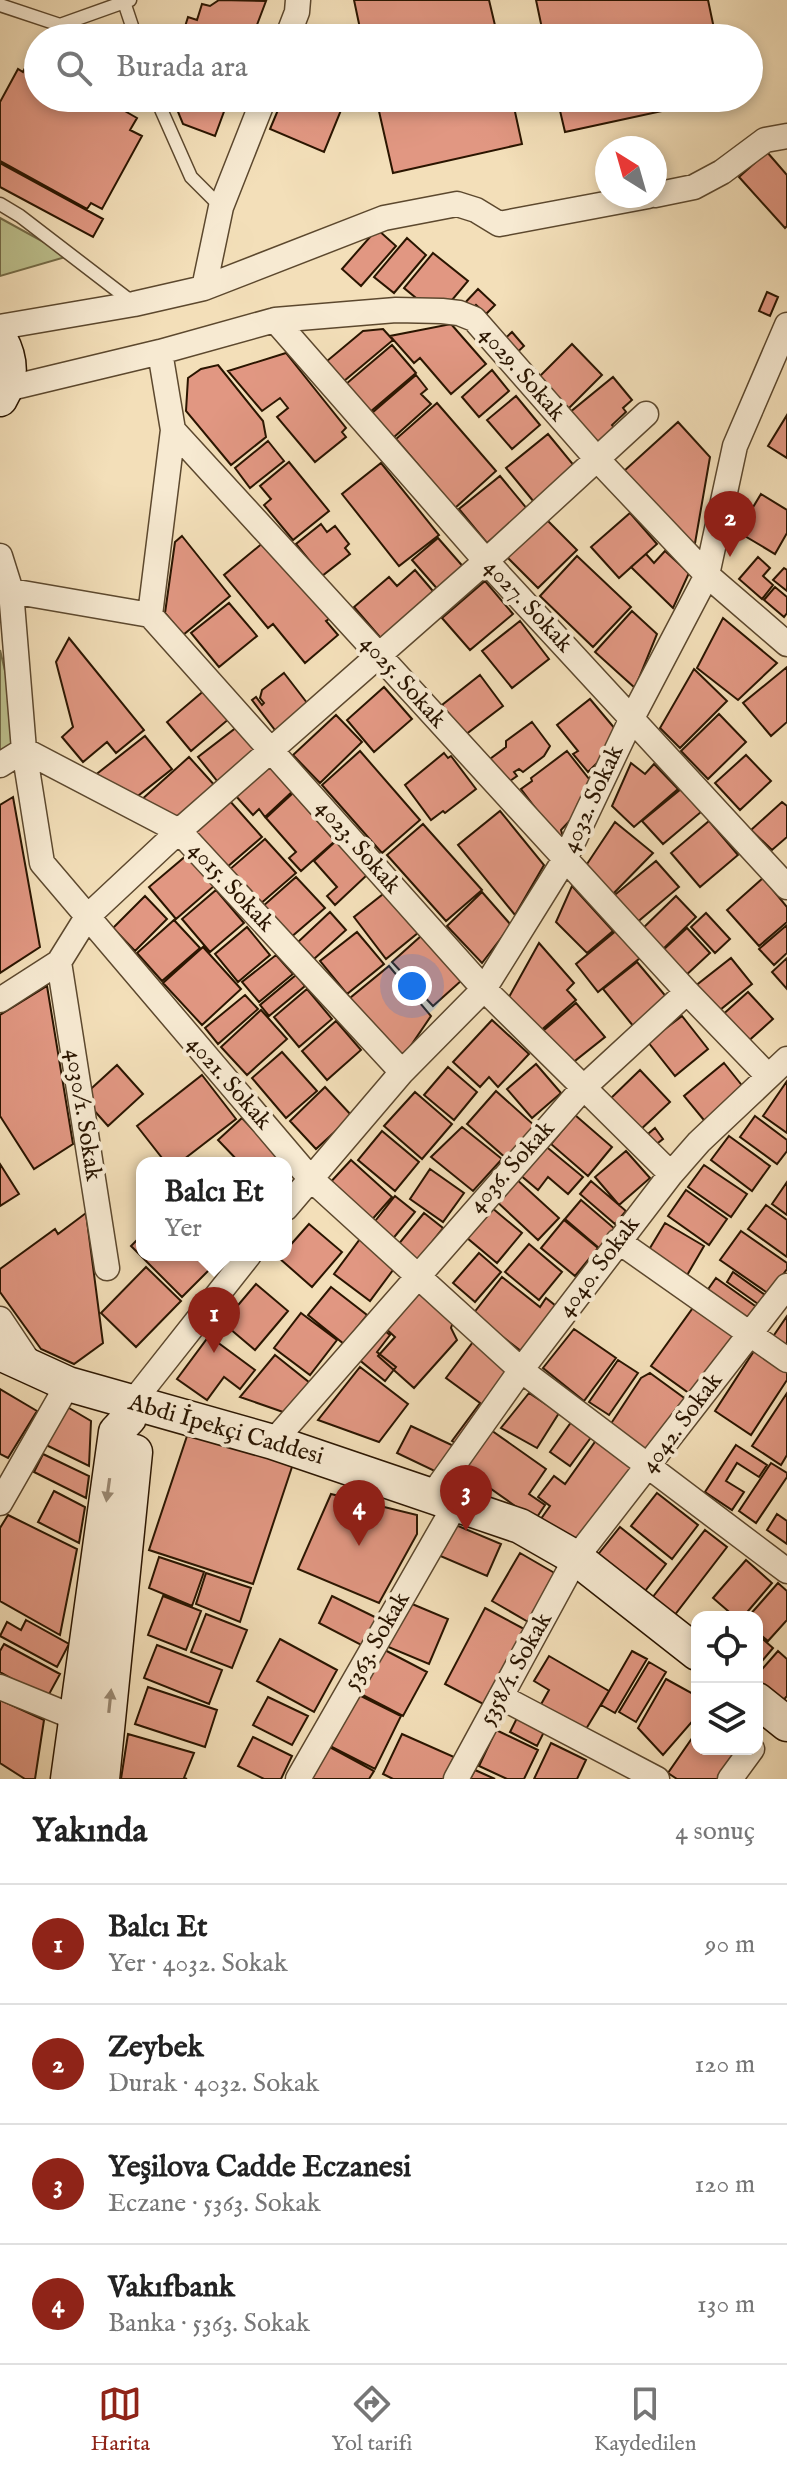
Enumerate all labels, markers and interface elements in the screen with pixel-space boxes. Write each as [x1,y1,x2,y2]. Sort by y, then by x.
search box [24,24,763,112]
icon: search [52,46,96,90]
text: Burada ara [116,49,248,87]
north arrow [595,136,667,208]
street label: 4029. Sokak [472,320,572,428]
pin: 2 [704,491,756,557]
street label: 4027. Sokak [477,553,579,660]
street label: 4025. Sokak [353,629,453,735]
street label: 4032. Sokak [555,740,631,858]
street label: 4023. Sokak [308,793,408,901]
street label: 4015. Sokak [181,835,281,939]
your location [392,966,432,1006]
street label: 4021. Sokak [179,1029,279,1137]
street label: 4030/1. Sokak [57,1047,109,1183]
street label: 4036. Sokak [462,1114,562,1220]
popup [136,1157,292,1261]
text: Balcı Et [164,1174,264,1212]
street label: 4040. Sokak [551,1210,647,1324]
text: Yer [164,1212,202,1245]
pin: 1 [188,1287,240,1353]
street label: 4042. Sokak [634,1366,730,1480]
street label: Abdi İpekçi Caddesi [124,1387,327,1473]
pin: 3 [440,1465,492,1531]
one-way arrow [101,1478,114,1503]
pin: 4 [333,1480,385,1546]
street label: 5363. Sokak [336,1586,418,1696]
street label: 5358/1. Sokak [472,1607,560,1731]
map controls [691,1611,763,1755]
button: locate [691,1611,763,1683]
button: layers [691,1683,763,1755]
one-way arrow [104,1688,117,1713]
text: Yakında [32,1810,147,1853]
text: 4 sonuç [675,1815,755,1848]
text: Balcı Et [108,1909,207,1947]
text: 1 [53,1928,63,1961]
text: 90 m [705,1928,755,1961]
text: Yer · 4032. Sokak [108,1947,288,1980]
text: Zeybek [108,2029,203,2067]
text: 2 [52,2048,64,2081]
text: 120 m [695,2048,755,2081]
text: Durak · 4032. Sokak [108,2067,319,2100]
text: Yeşilova Cadde Eczanesi [108,2149,411,2187]
text: 3 [53,2168,63,2201]
text: 120 m [695,2168,755,2201]
text: Eczane · 5363. Sokak [108,2187,321,2220]
text: Vakıfbank [108,2269,235,2307]
text: 4 [52,2288,64,2321]
text: 130 m [697,2288,755,2321]
text: Banka · 5363. Sokak [108,2307,310,2340]
tab: Harita [91,2382,150,2458]
tab: Yol tarifi [331,2382,412,2458]
tab: Kaydedilen [594,2382,696,2458]

